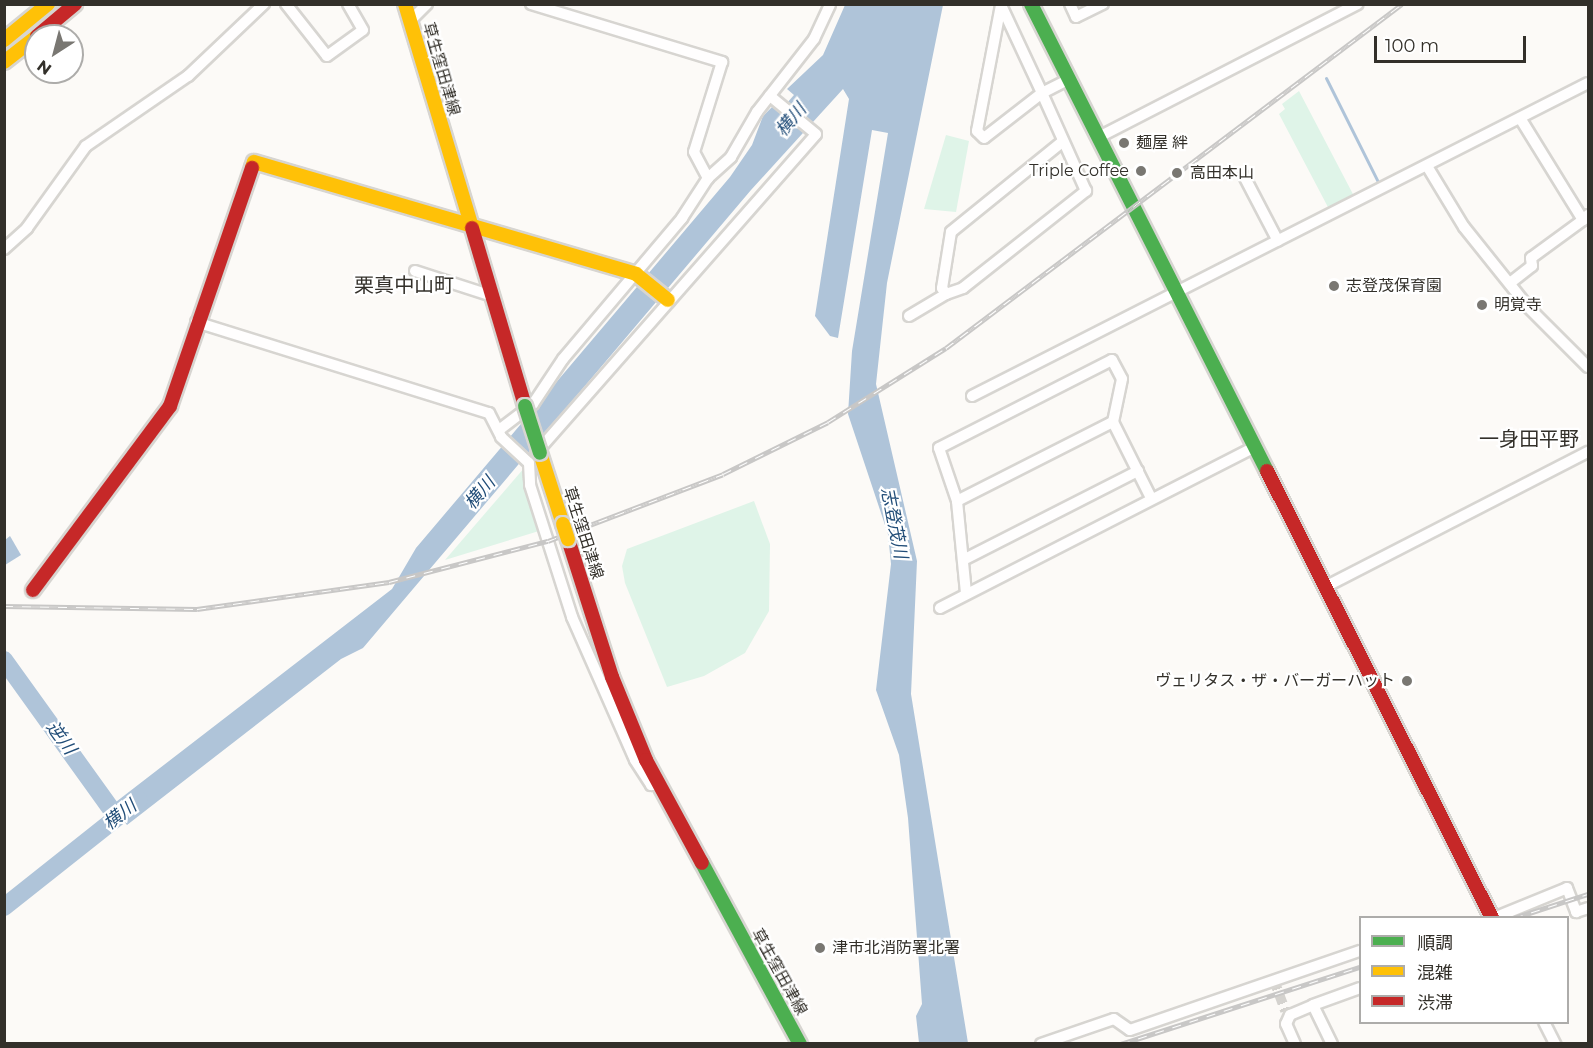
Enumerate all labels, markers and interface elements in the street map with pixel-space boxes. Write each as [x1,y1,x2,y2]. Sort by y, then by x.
street label: 草生窪田津線 [419,20,463,118]
north arrow [24,24,84,84]
scale bar [1377,24,1528,62]
text: 100 m [1385,35,1439,57]
text: N [33,56,55,79]
water label: 横川 [771,99,811,141]
place label: 麺屋 絆 [1136,133,1188,153]
marker: 麺屋 絆 [1117,136,1131,150]
place label: Triple Coffee [1029,161,1129,181]
place label: 高田本山 [1190,163,1254,183]
marker: Triple Coffee [1134,164,1148,178]
marker: 高田本山 [1168,164,1186,182]
district label: 栗真中山町 [354,273,454,297]
place label: 志登茂保育園 [1346,276,1442,296]
marker: 志登茂保育園 [1327,279,1341,293]
place label: 明覚寺 [1494,295,1542,315]
marker: 明覚寺 [1475,298,1489,312]
district label: 一身田平野 [1479,427,1579,451]
water label: 横川 [460,472,500,514]
street label: 草生窪田津線 [559,484,607,582]
water label: 志登茂川 [877,486,911,560]
place label: ヴェリタス・ザ・バーガーハット [1155,671,1395,691]
marker: ヴェリタス・ザ・バーガーハット [1400,674,1414,688]
water label: 逆川 [42,717,80,759]
water label: 横川 [99,795,141,835]
legend [1359,916,1569,1024]
street label: 草生窪田津線 [747,925,811,1019]
text: 順調 [1417,932,1453,954]
place label: 津市北消防署北署 [832,938,960,958]
marker: 津市北消防署北署 [813,941,827,955]
text: 混雑 [1417,962,1453,984]
text: 渋滞 [1417,992,1453,1014]

